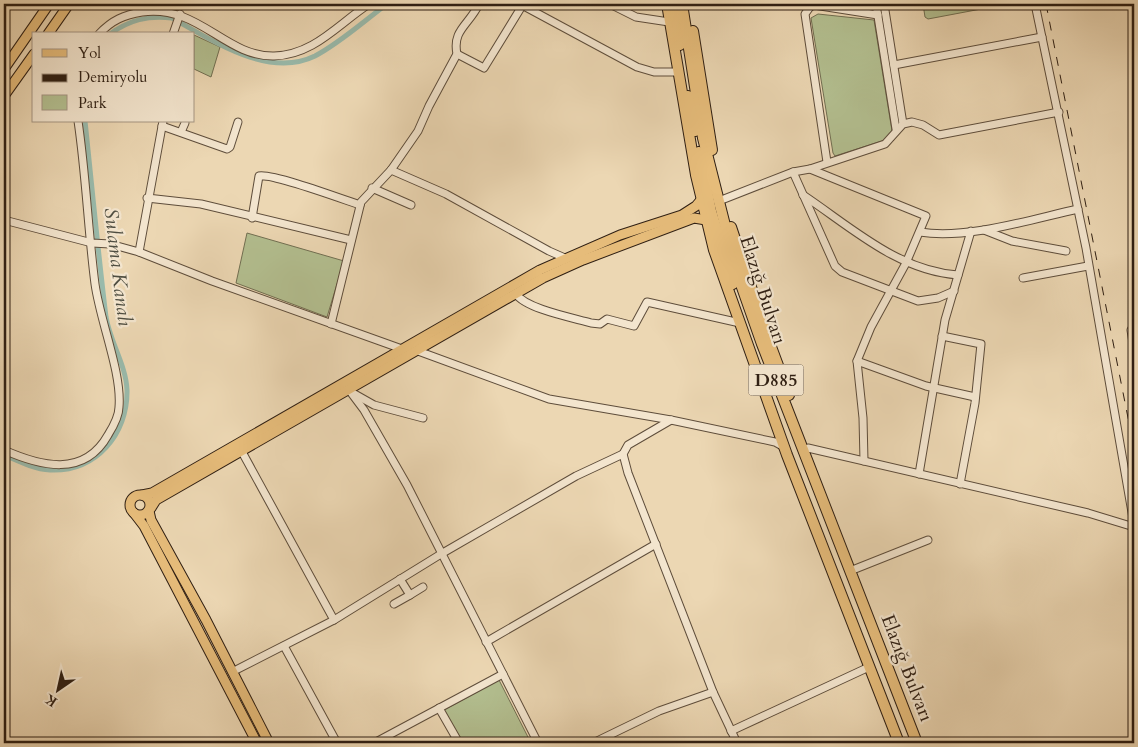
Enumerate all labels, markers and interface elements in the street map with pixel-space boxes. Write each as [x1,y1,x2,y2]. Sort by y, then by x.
legend [32,32,195,122]
text: Yol [78,43,101,63]
text: Demiryolu [78,67,147,87]
text: Park [78,93,107,113]
water label: Sulama Kanalı [97,206,139,328]
street label: Elazığ Bulvarı [733,232,793,348]
road number: D885 [748,364,804,396]
street label: Elazığ Bulvarı [875,611,939,725]
north arrow [32,664,82,714]
text: K [40,689,61,711]

